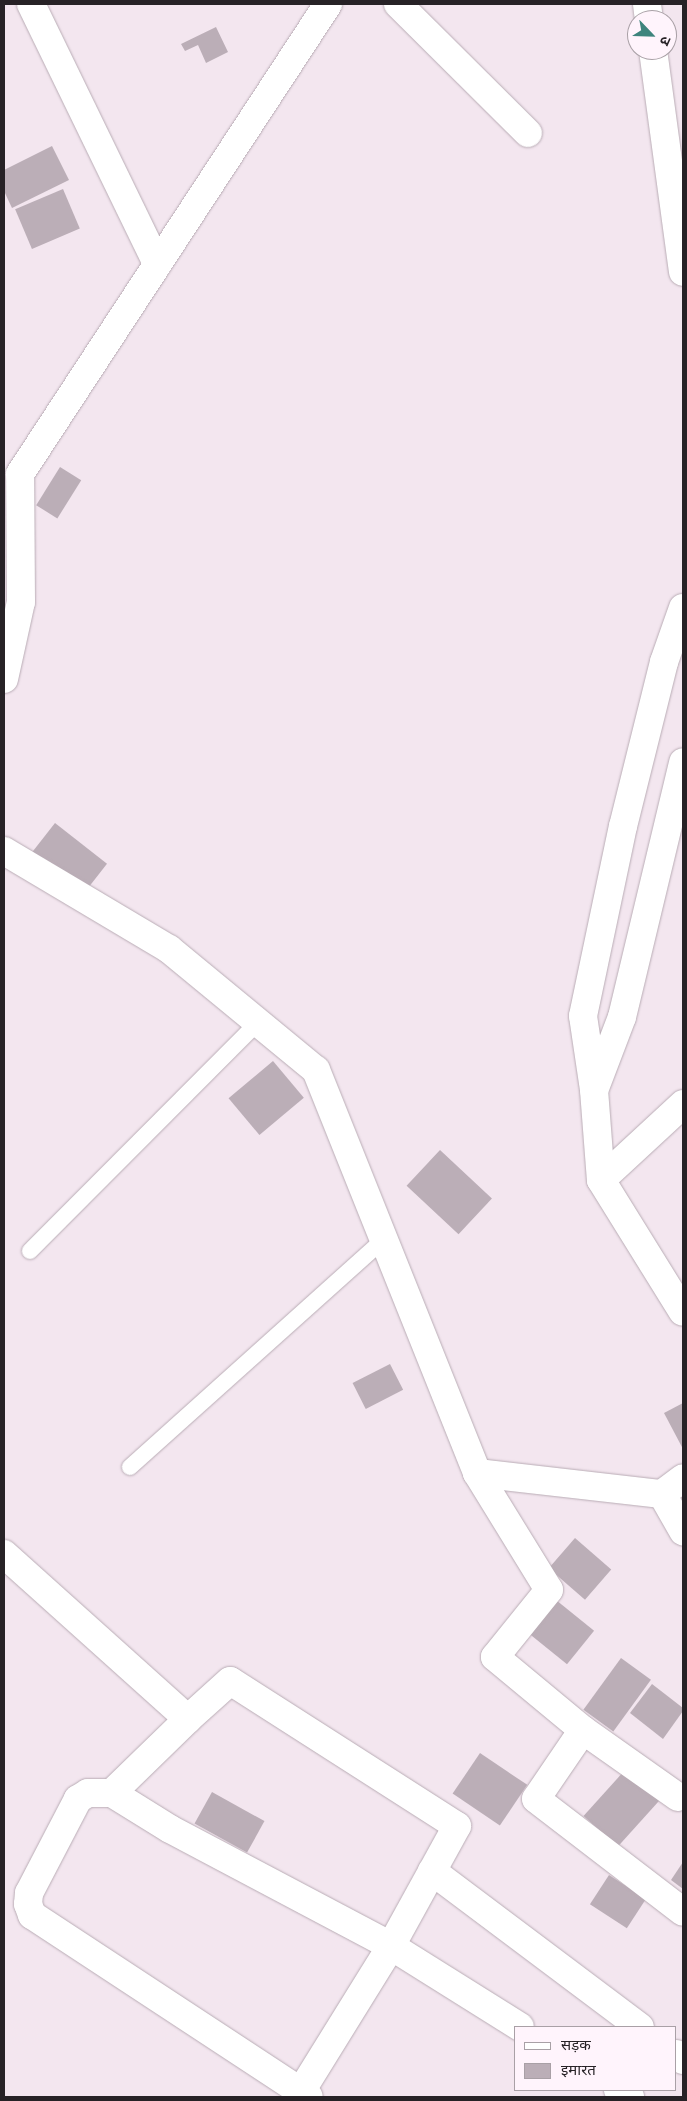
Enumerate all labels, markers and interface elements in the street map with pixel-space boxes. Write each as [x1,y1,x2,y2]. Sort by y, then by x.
north arrow [627,10,677,60]
text: उ [656,34,675,48]
legend [514,2026,677,2091]
text: सड़क [561,2036,591,2054]
text: इमारत [561,2061,596,2079]

